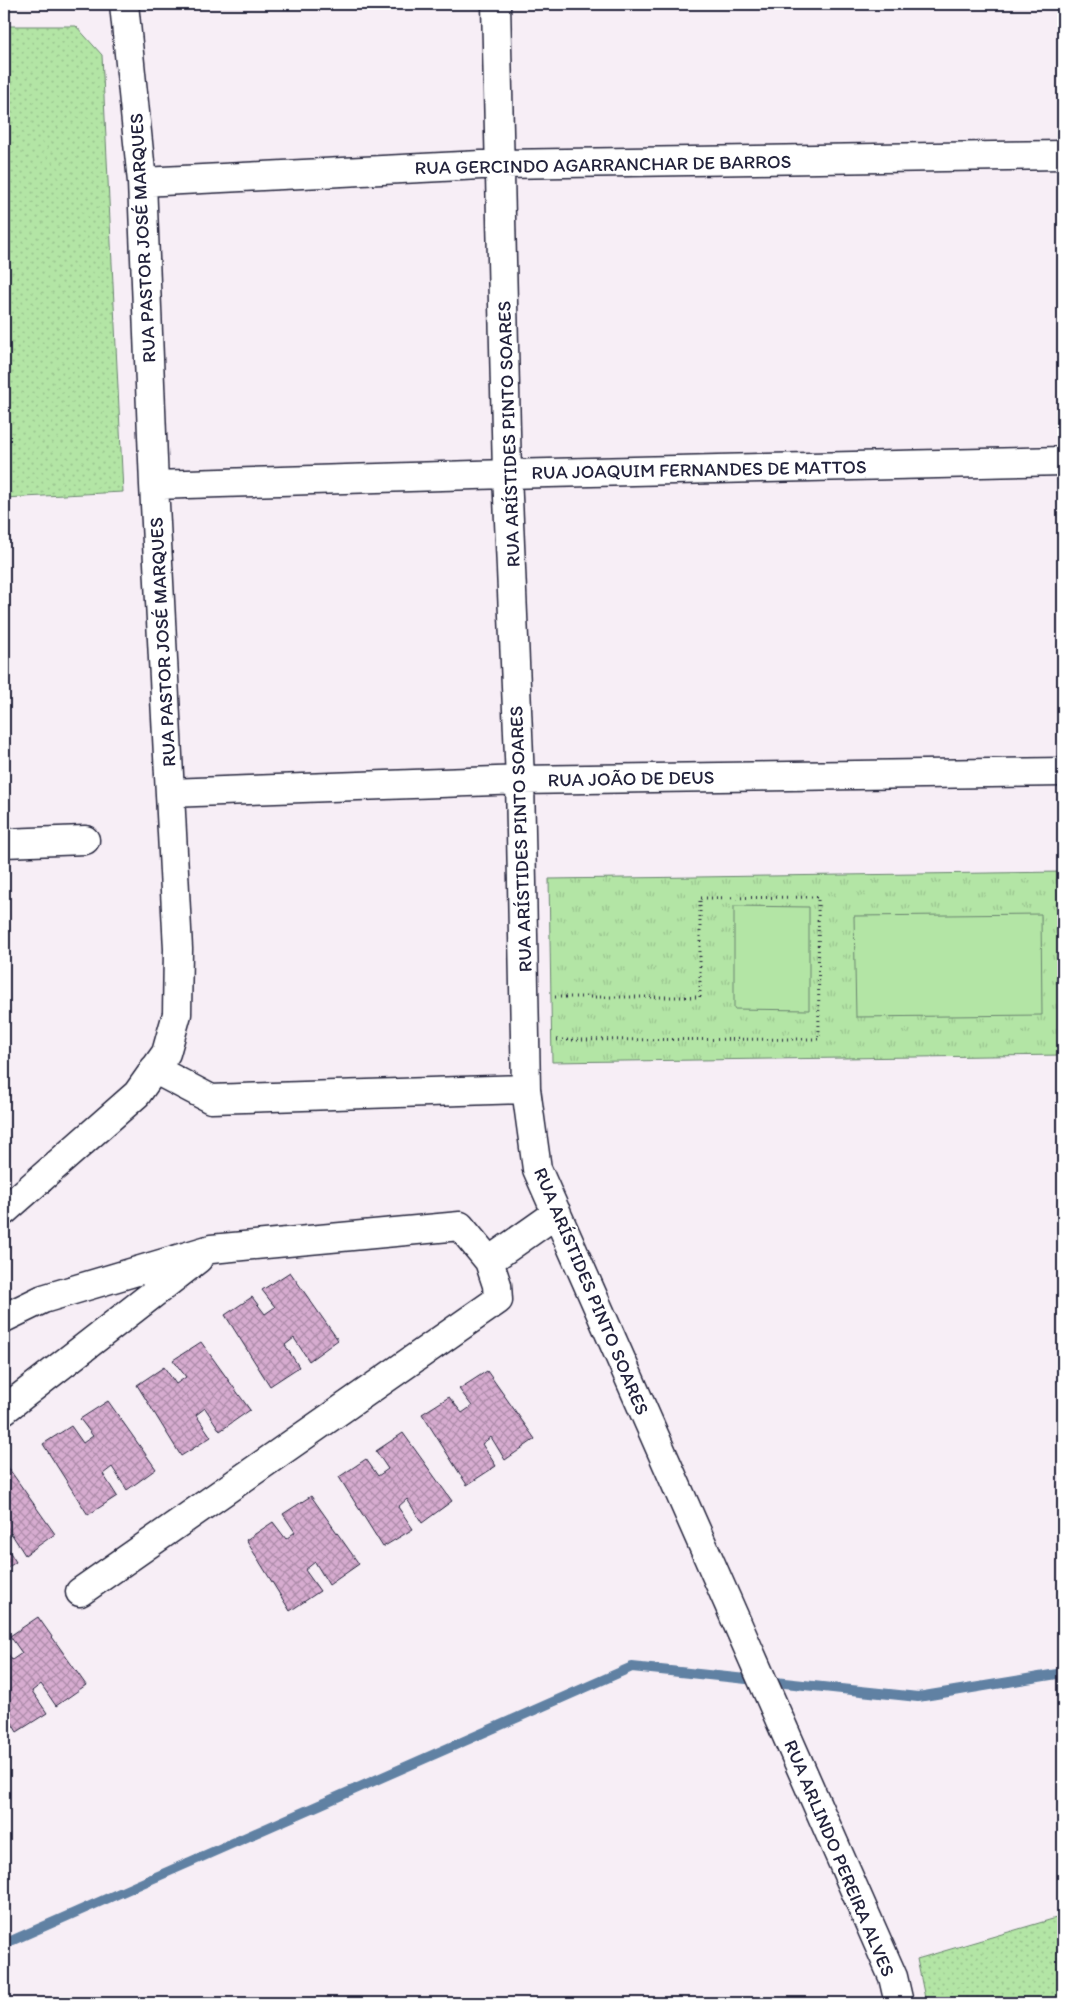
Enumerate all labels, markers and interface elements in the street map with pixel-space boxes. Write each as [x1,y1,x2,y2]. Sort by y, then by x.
street label: RUA PASTOR JOSÉ MARQUES [124,113,161,363]
street label: RUA GERCINDO AGARRANCHAR DE BARROS [415,150,792,179]
street label: RUA ARÍSTIDES PINTO SOARES [492,300,525,568]
street label: RUA JOAQUIM FERNANDES DE MATTOS [531,455,867,484]
street label: RUA PASTOR JOSÉ MARQUES [144,517,181,767]
street label: RUA ARÍSTIDES PINTO SOARES [504,705,537,973]
street label: RUA JOÃO DE DEUS [547,766,715,791]
street label: RUA ARÍSTIDES PINTO SOARES [529,1164,654,1418]
street label: RUA ARLINDO PEREIRA ALVES [779,1736,900,1980]

